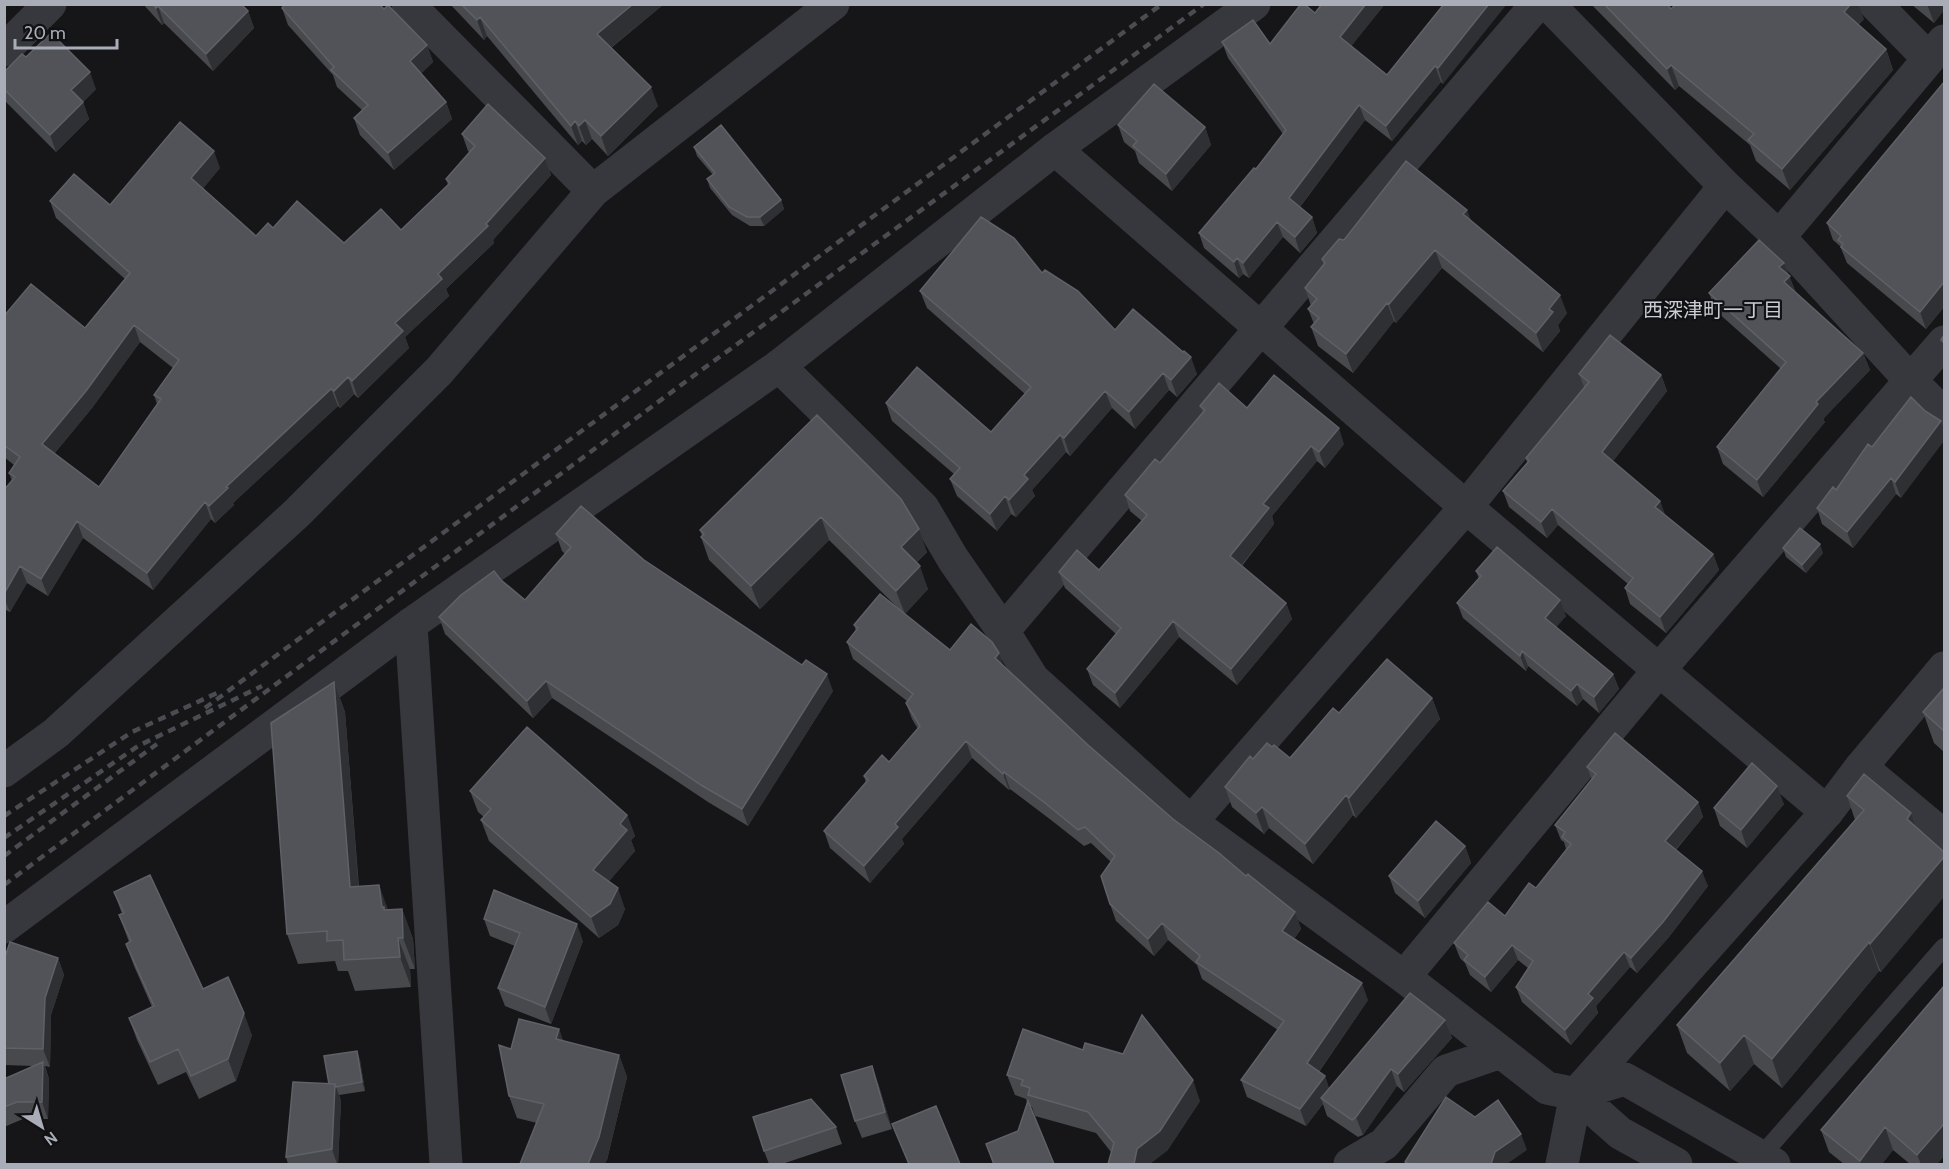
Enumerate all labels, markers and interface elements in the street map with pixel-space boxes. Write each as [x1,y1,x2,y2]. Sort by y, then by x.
scale bar [15,12,117,50]
text: 20 m [24,22,66,44]
district label: 西深津町一丁目 [1643,298,1783,322]
north arrow [12,1097,72,1157]
text: N [40,1128,61,1150]

